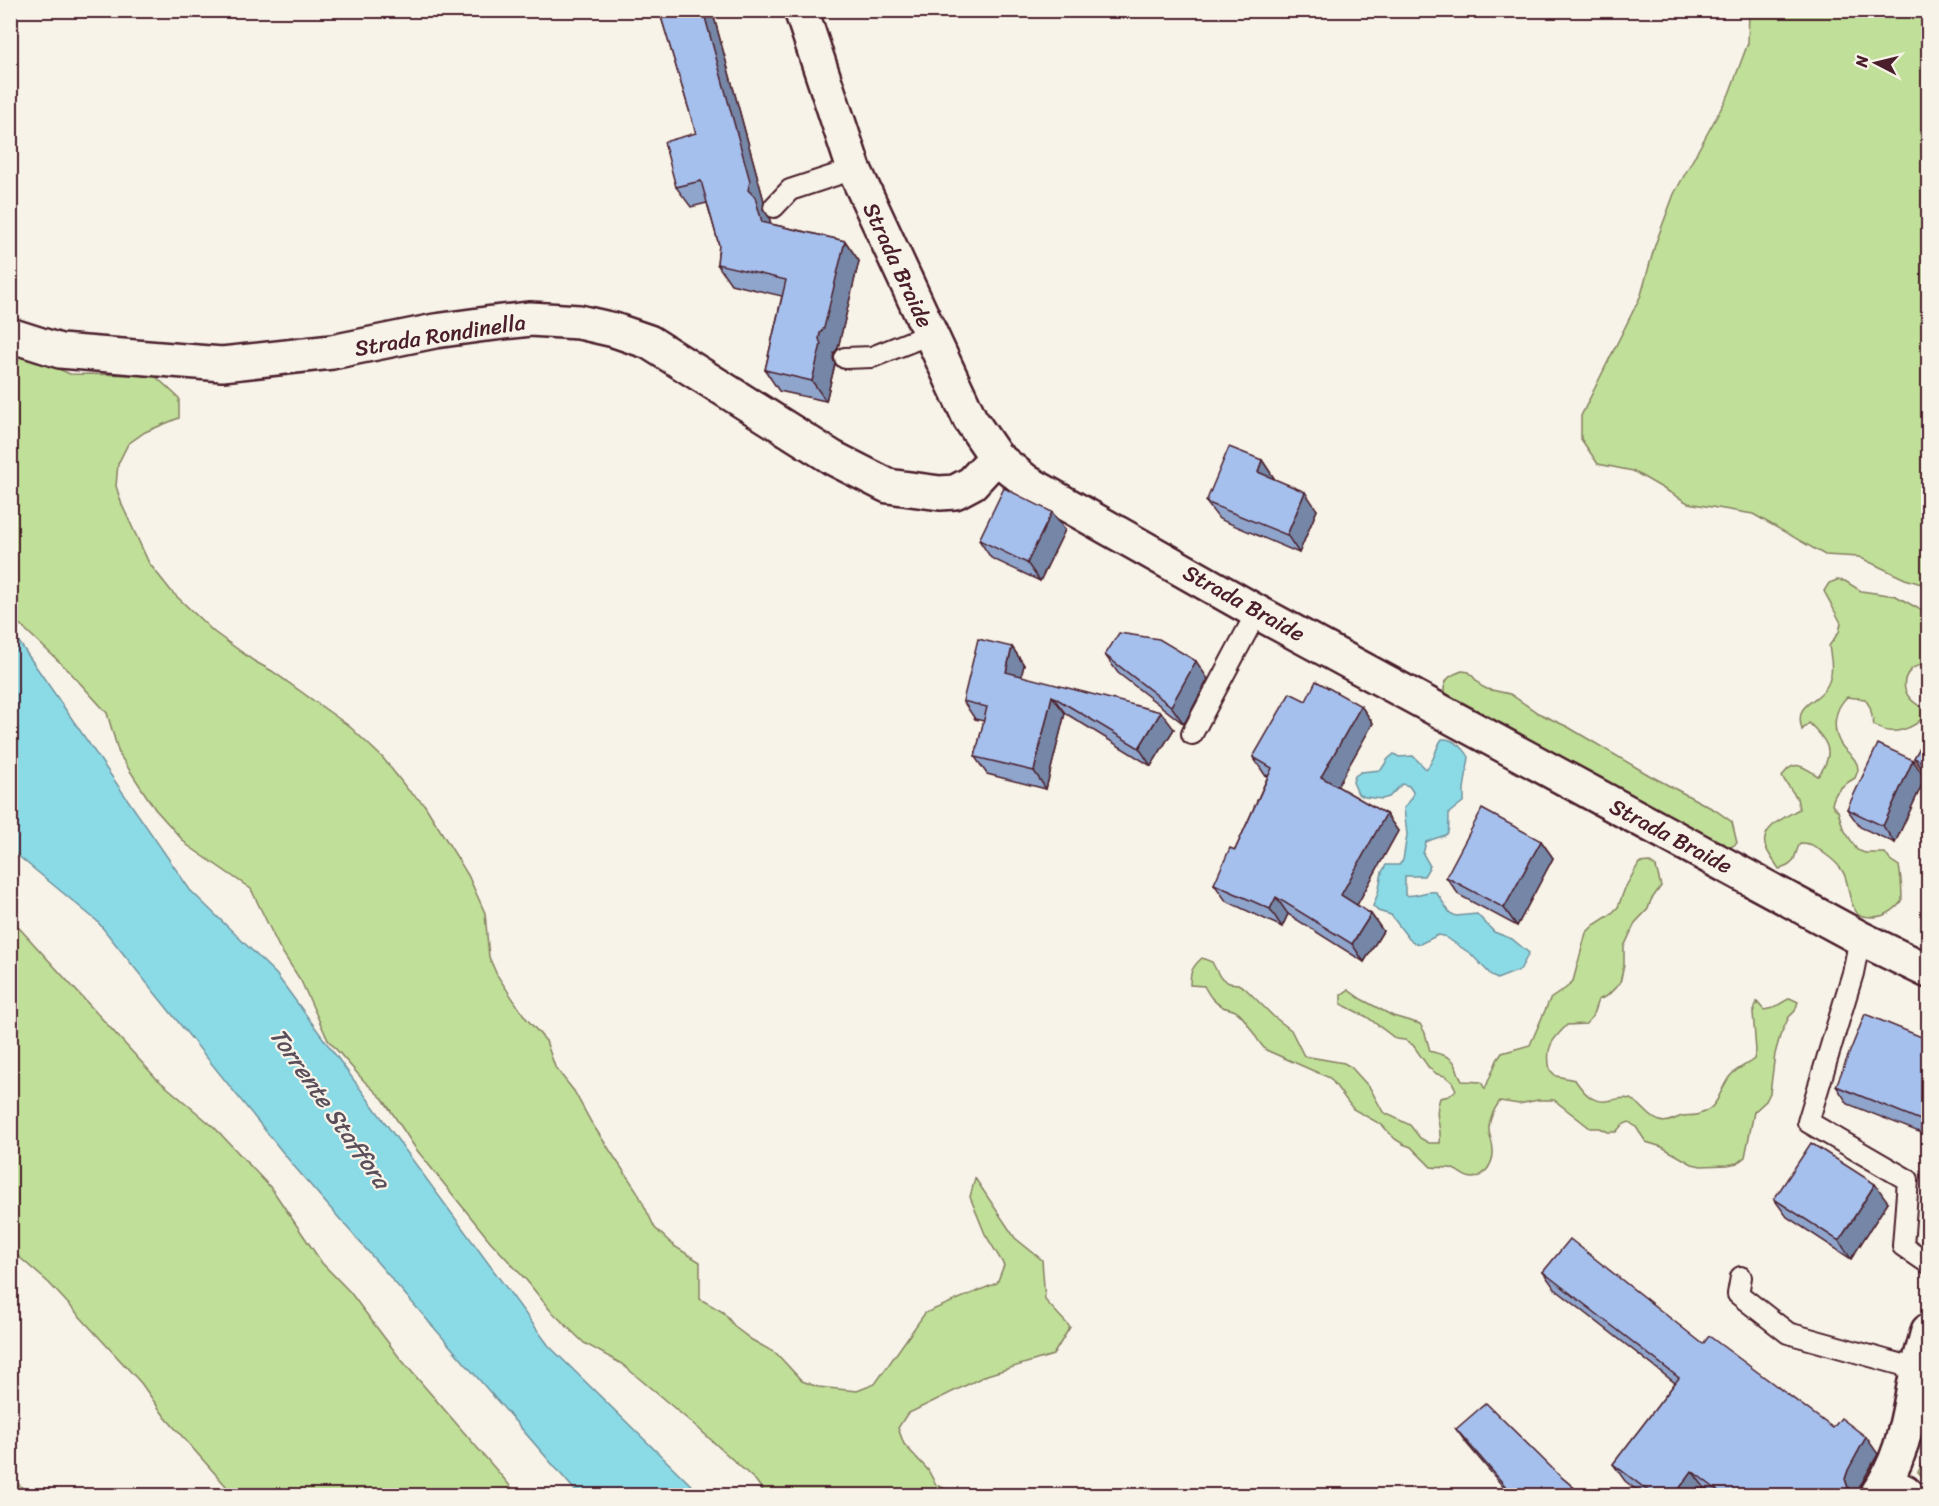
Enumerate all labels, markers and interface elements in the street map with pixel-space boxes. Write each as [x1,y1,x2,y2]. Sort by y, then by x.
north arrow [1846,33,1906,93]
text: N [1846,53,1877,69]
street label: Strada Braide [852,196,944,334]
street label: Strada Rondinella [352,302,528,368]
street label: Strada Braide [1176,553,1312,653]
street label: Strada Braide [1602,787,1740,885]
water label: Torrente Staffora [258,1018,403,1199]

